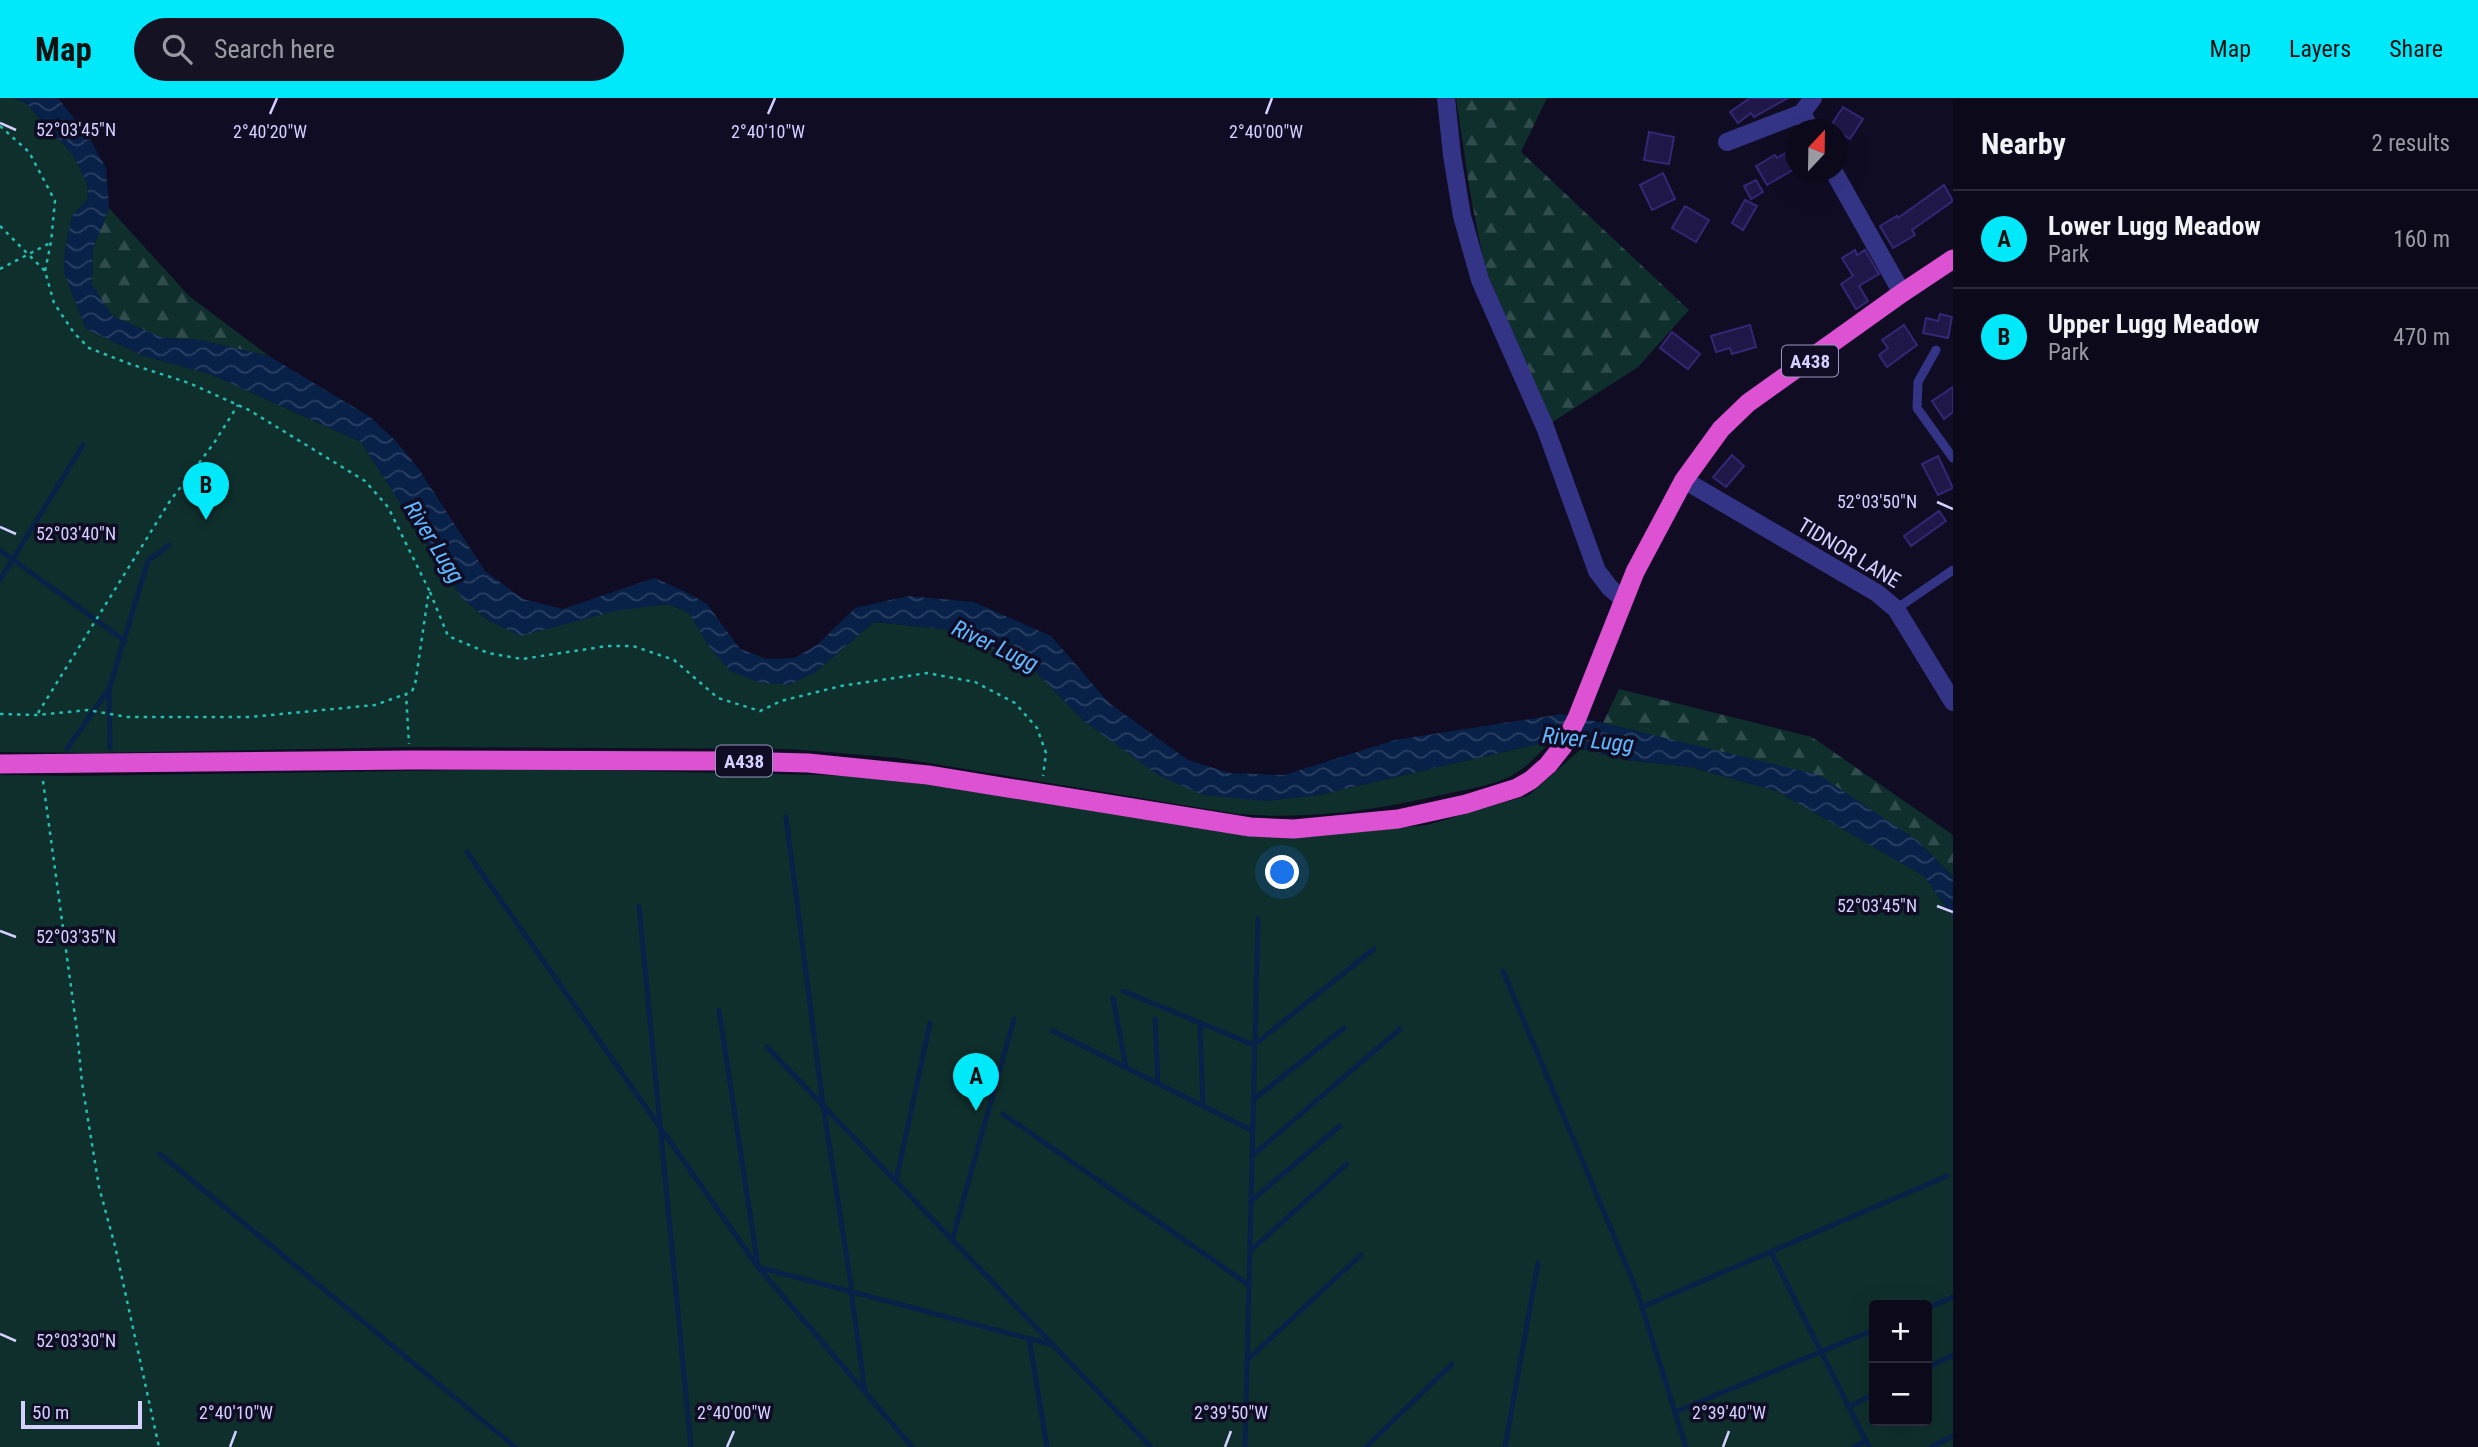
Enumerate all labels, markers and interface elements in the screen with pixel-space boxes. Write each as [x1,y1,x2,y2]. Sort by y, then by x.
search box [134,18,624,81]
text: Map [35,30,92,69]
icon: search [158,30,196,68]
text: Search here [214,34,335,64]
text: Map [2210,35,2251,63]
text: Layers [2289,35,2351,63]
text: Share [2389,35,2443,63]
text: 52°03'45"N [36,119,116,140]
north arrow [1785,119,1848,182]
text: 2°40'20"W [233,121,307,142]
text: 2°40'10"W [731,121,805,142]
text: 2°40'00"W [1229,121,1303,142]
text: Nearby [1981,126,2066,161]
text: 2 results [2372,130,2450,157]
text: Lower Lugg Meadow [2048,211,2261,241]
text: A [1997,226,2011,253]
text: 160 m [2393,226,2450,253]
text: Park [2048,241,2089,268]
text: Upper Lugg Meadow [2048,309,2260,339]
text: B [1998,324,2010,351]
text: 470 m [2393,324,2450,351]
text: Park [2048,339,2089,366]
road number: A438 [1782,345,1838,376]
pin: B [183,462,229,520]
text: 52°03'50"N [1837,491,1917,512]
water label: River Lugg [398,496,470,588]
street label: TIDNOR LANE [1793,513,1905,593]
text: 52°03'40"N [36,523,116,544]
water label: River Lugg [948,614,1042,678]
water label: River Lugg [1541,722,1635,758]
road number: A438 [716,746,772,776]
your location [1265,855,1299,889]
text: 52°03'45"N [1837,895,1917,916]
text: 52°03'35"N [36,926,116,947]
pin: A [953,1053,999,1111]
map controls [1869,1300,1932,1426]
button: + [1869,1300,1932,1363]
text: 52°03'30"N [36,1330,116,1351]
button: − [1869,1363,1932,1426]
scale bar [21,1398,142,1430]
text: 50 m [32,1401,69,1424]
text: 2°40'10"W [199,1402,273,1423]
text: 2°40'00"W [697,1402,771,1423]
text: 2°39'50"W [1194,1402,1268,1423]
text: 2°39'40"W [1692,1402,1766,1423]

